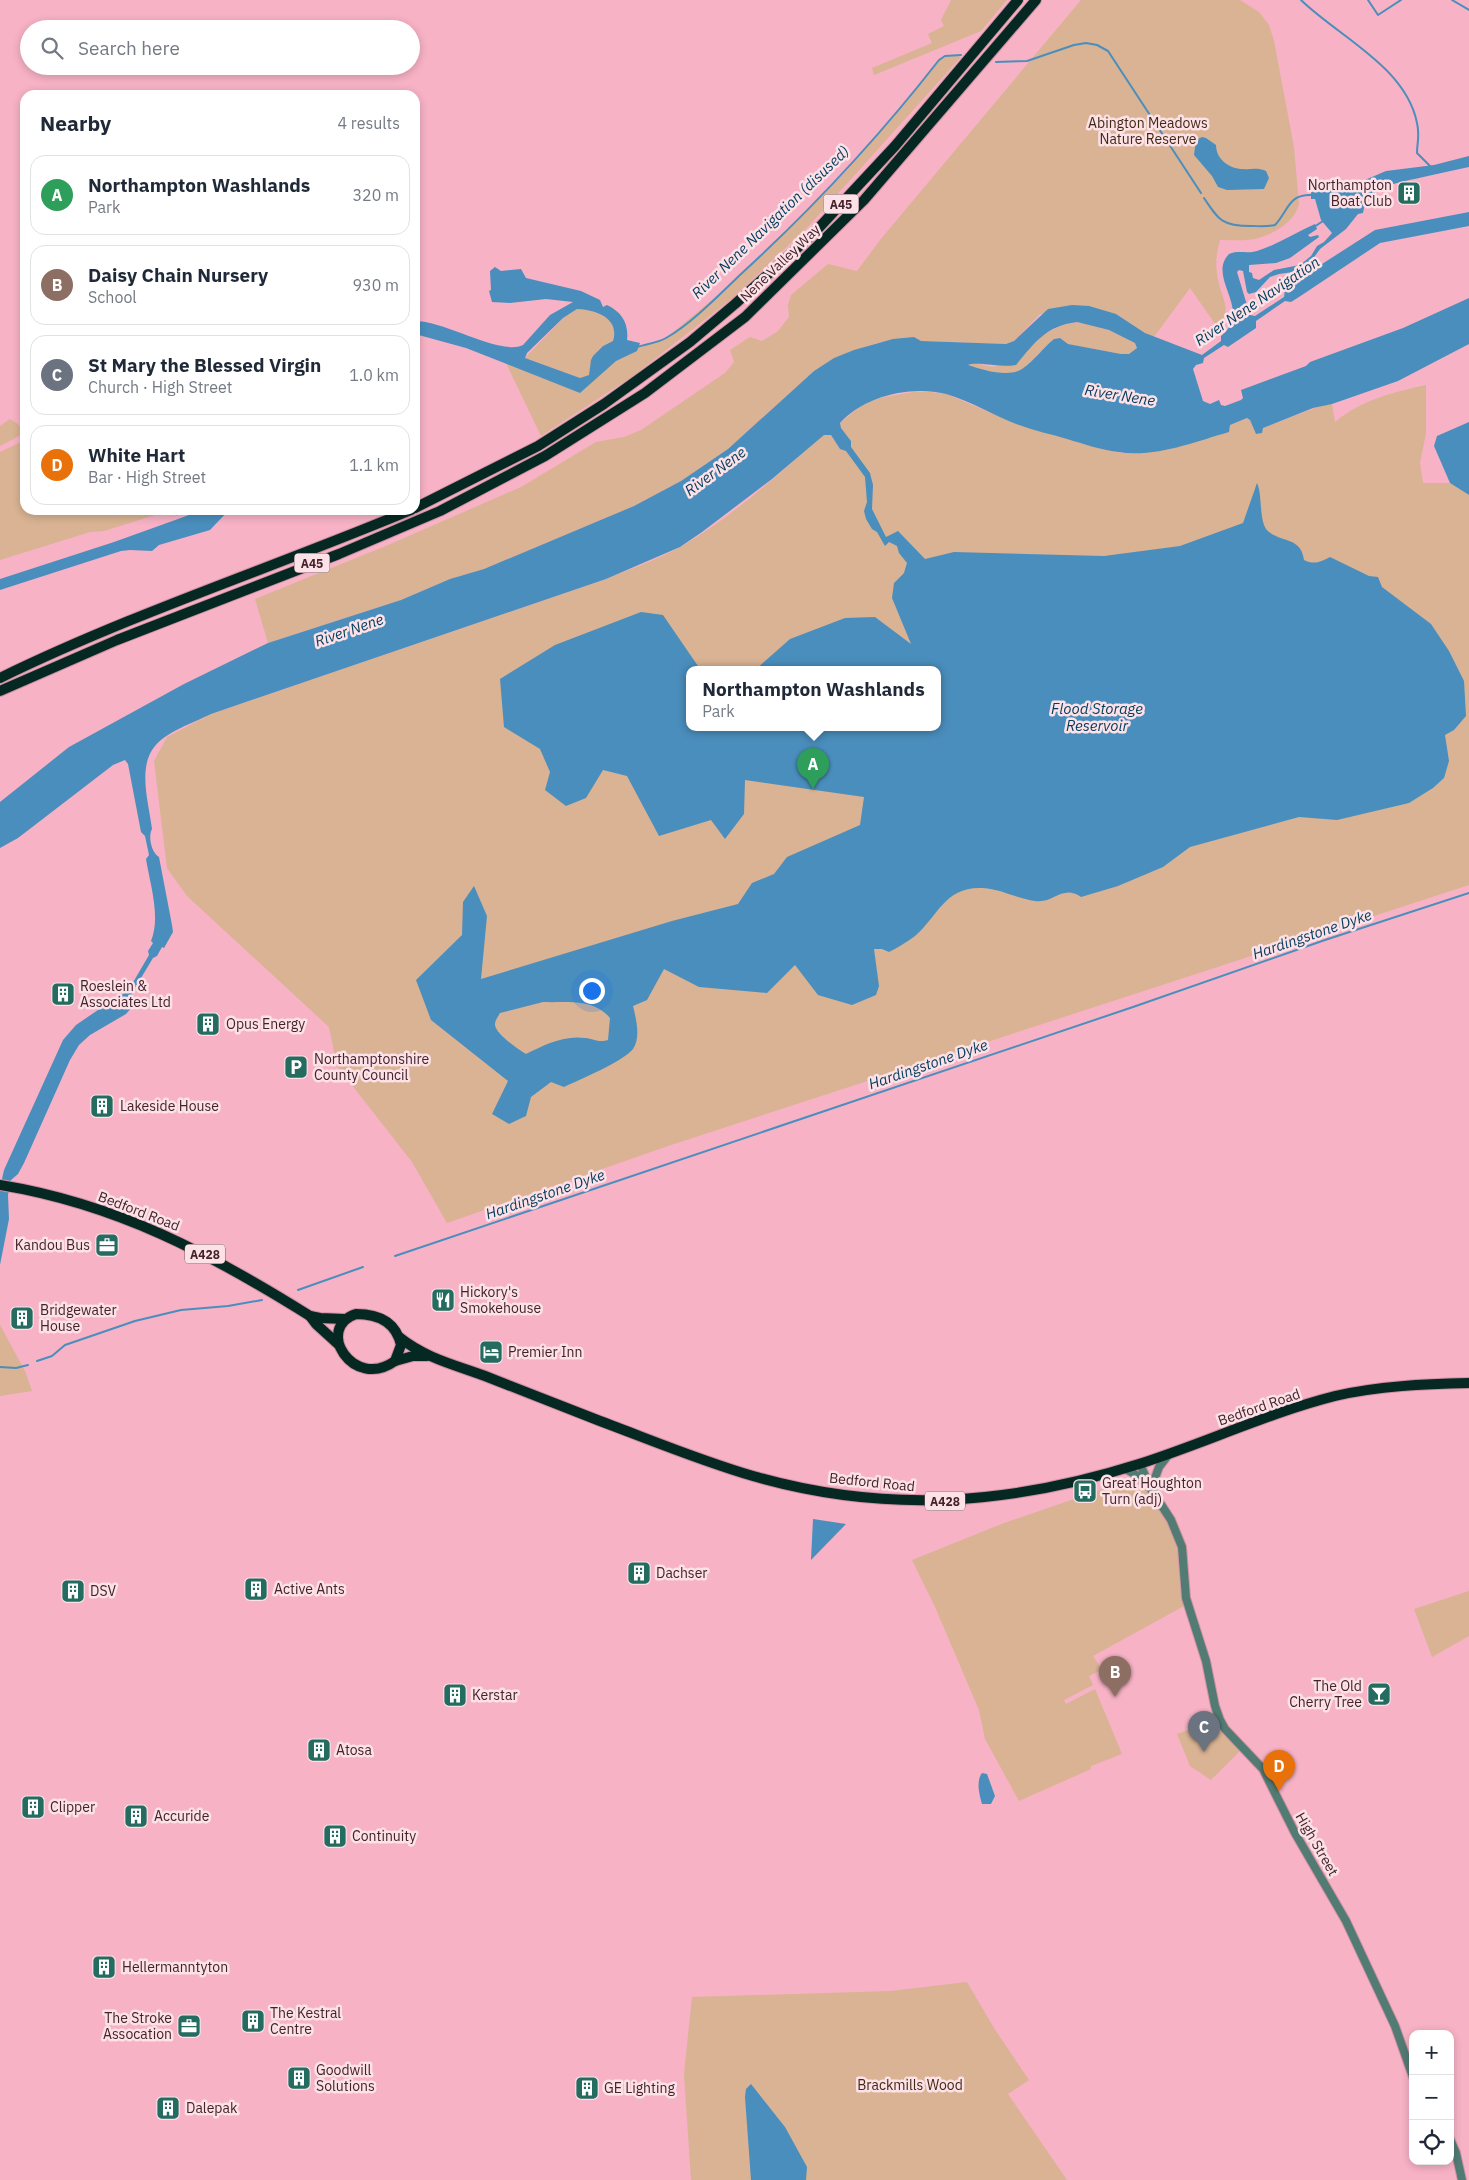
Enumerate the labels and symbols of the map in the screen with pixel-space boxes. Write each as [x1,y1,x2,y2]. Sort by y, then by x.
park label: Abington Meadows Nature Reserve [1088,114,1208,148]
water label: River Nene Navigation (disused) [687,142,853,302]
place label: Northampton Boat Club [1308,176,1392,210]
building icon: Northampton Boat Club [1396,180,1422,206]
road number: A45 [824,194,858,213]
street label: Nene Valley Way [736,220,824,306]
water label: River Nene Navigation [1191,252,1323,350]
water label: River Nene [1083,380,1157,410]
water label: River Nene [681,442,750,500]
road number: A45 [294,554,330,572]
water label: River Nene [312,609,386,651]
water label: Flood Storage Reservoir [1051,699,1143,735]
pin: A [797,748,829,789]
water label: Hardingstone Dyke [1250,905,1374,963]
place label: Roeslein & Associates Ltd [80,977,171,1011]
your location [579,978,605,1004]
building icon: Roeslein & Associates Ltd [50,981,76,1007]
building icon: Opus Energy [195,1011,221,1037]
place label: Opus Energy [226,1015,305,1033]
water label: Hardingstone Dyke [866,1035,990,1093]
place label: Northamptonshire County Council [314,1050,430,1084]
parking icon: Northamptonshire County Council [283,1054,309,1080]
building icon: Lakeside House [89,1093,115,1119]
place label: Lakeside House [120,1097,219,1115]
water label: Hardingstone Dyke [483,1165,607,1223]
street label: Bedford Road [96,1187,182,1235]
office icon: Kandou Bus [94,1232,120,1258]
place label: Kandou Bus [15,1236,90,1254]
road number: A428 [185,1244,225,1264]
place label: Hickory's Smokehouse [460,1283,542,1317]
restaurant icon: Hickory's Smokehouse [430,1287,456,1313]
place label: Bridgewater House [40,1301,117,1335]
building icon: Bridgewater House [9,1305,35,1331]
hotel icon: Premier Inn [478,1339,504,1365]
place label: Premier Inn [508,1343,582,1361]
street label: Bedford Road [1215,1385,1303,1429]
street label: Bedford Road [828,1469,916,1495]
place label: Great Houghton Turn (adj) [1102,1474,1202,1508]
bus stop icon: Great Houghton Turn (adj) [1072,1478,1098,1504]
road number: A428 [925,1492,965,1510]
building icon: Dachser [626,1560,652,1586]
place label: Dachser [656,1564,708,1582]
building icon: Active Ants [243,1576,269,1602]
building icon: DSV [60,1578,86,1604]
place label: Active Ants [274,1580,345,1598]
place label: DSV [90,1582,117,1600]
pin: B [1099,1656,1131,1697]
place label: The Old Cherry Tree [1289,1677,1362,1711]
bar icon: The Old Cherry Tree [1366,1681,1392,1707]
building icon: Kerstar [442,1682,468,1708]
place label: Kerstar [472,1686,518,1704]
pin: C [1188,1711,1220,1752]
building icon: Atosa [306,1737,332,1763]
place label: Atosa [336,1741,372,1759]
pin: D [1263,1750,1295,1791]
building icon: Clipper [20,1794,46,1820]
place label: Clipper [50,1798,95,1816]
building icon: Accuride [123,1803,149,1829]
place label: Accuride [154,1807,210,1825]
street label: High Street [1292,1809,1342,1879]
building icon: Continuity [322,1823,348,1849]
place label: Continuity [352,1827,416,1845]
building icon: Hellermanntyton [91,1954,117,1980]
place label: Hellermanntyton [122,1958,228,1976]
place label: The Kestral Centre [270,2004,341,2038]
building icon: The Kestral Centre [240,2008,266,2034]
place label: The Stroke Assocation [103,2009,172,2043]
office icon: The Stroke Assocation [176,2013,202,2039]
place label: Goodwill Solutions [316,2061,375,2095]
building icon: Goodwill Solutions [286,2065,312,2091]
building icon: GE Lighting [574,2075,600,2101]
park label: Brackmills Wood [857,2076,963,2094]
place label: GE Lighting [604,2079,675,2097]
building icon: Dalepak [155,2095,181,2121]
place label: Dalepak [186,2099,238,2117]

